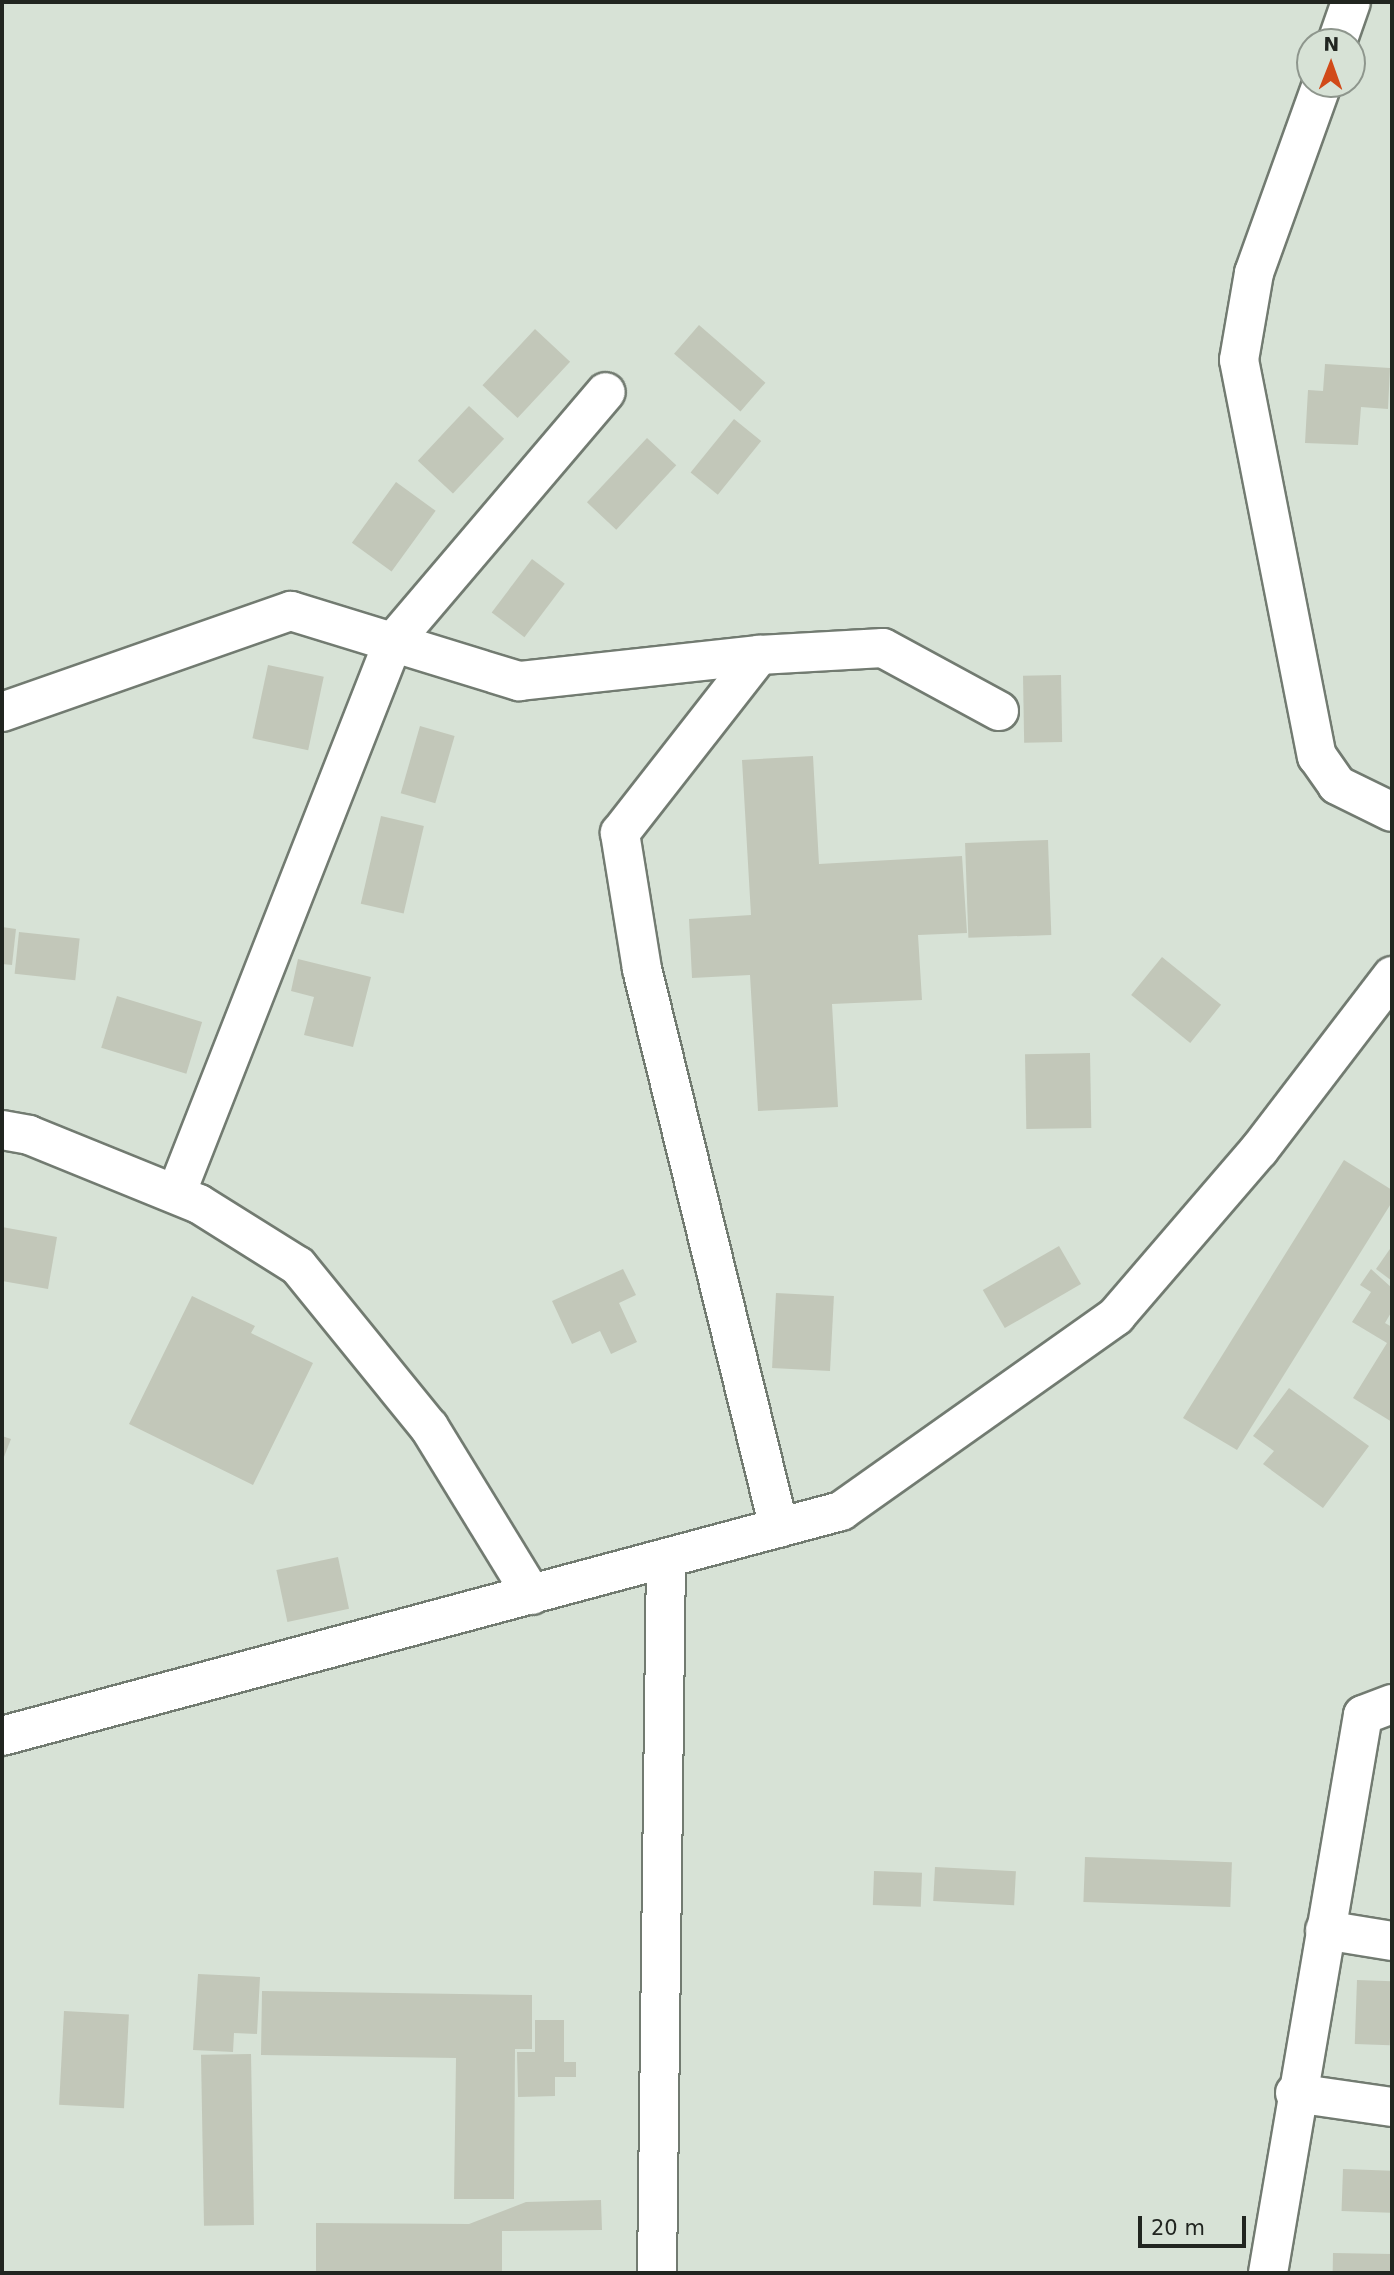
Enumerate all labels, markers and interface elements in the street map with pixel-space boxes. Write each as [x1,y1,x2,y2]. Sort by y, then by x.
north arrow [1296,28,1366,98]
text: N [1323,33,1339,55]
scale bar [1142,2202,1250,2246]
text: 20 m [1151,2216,1205,2240]

